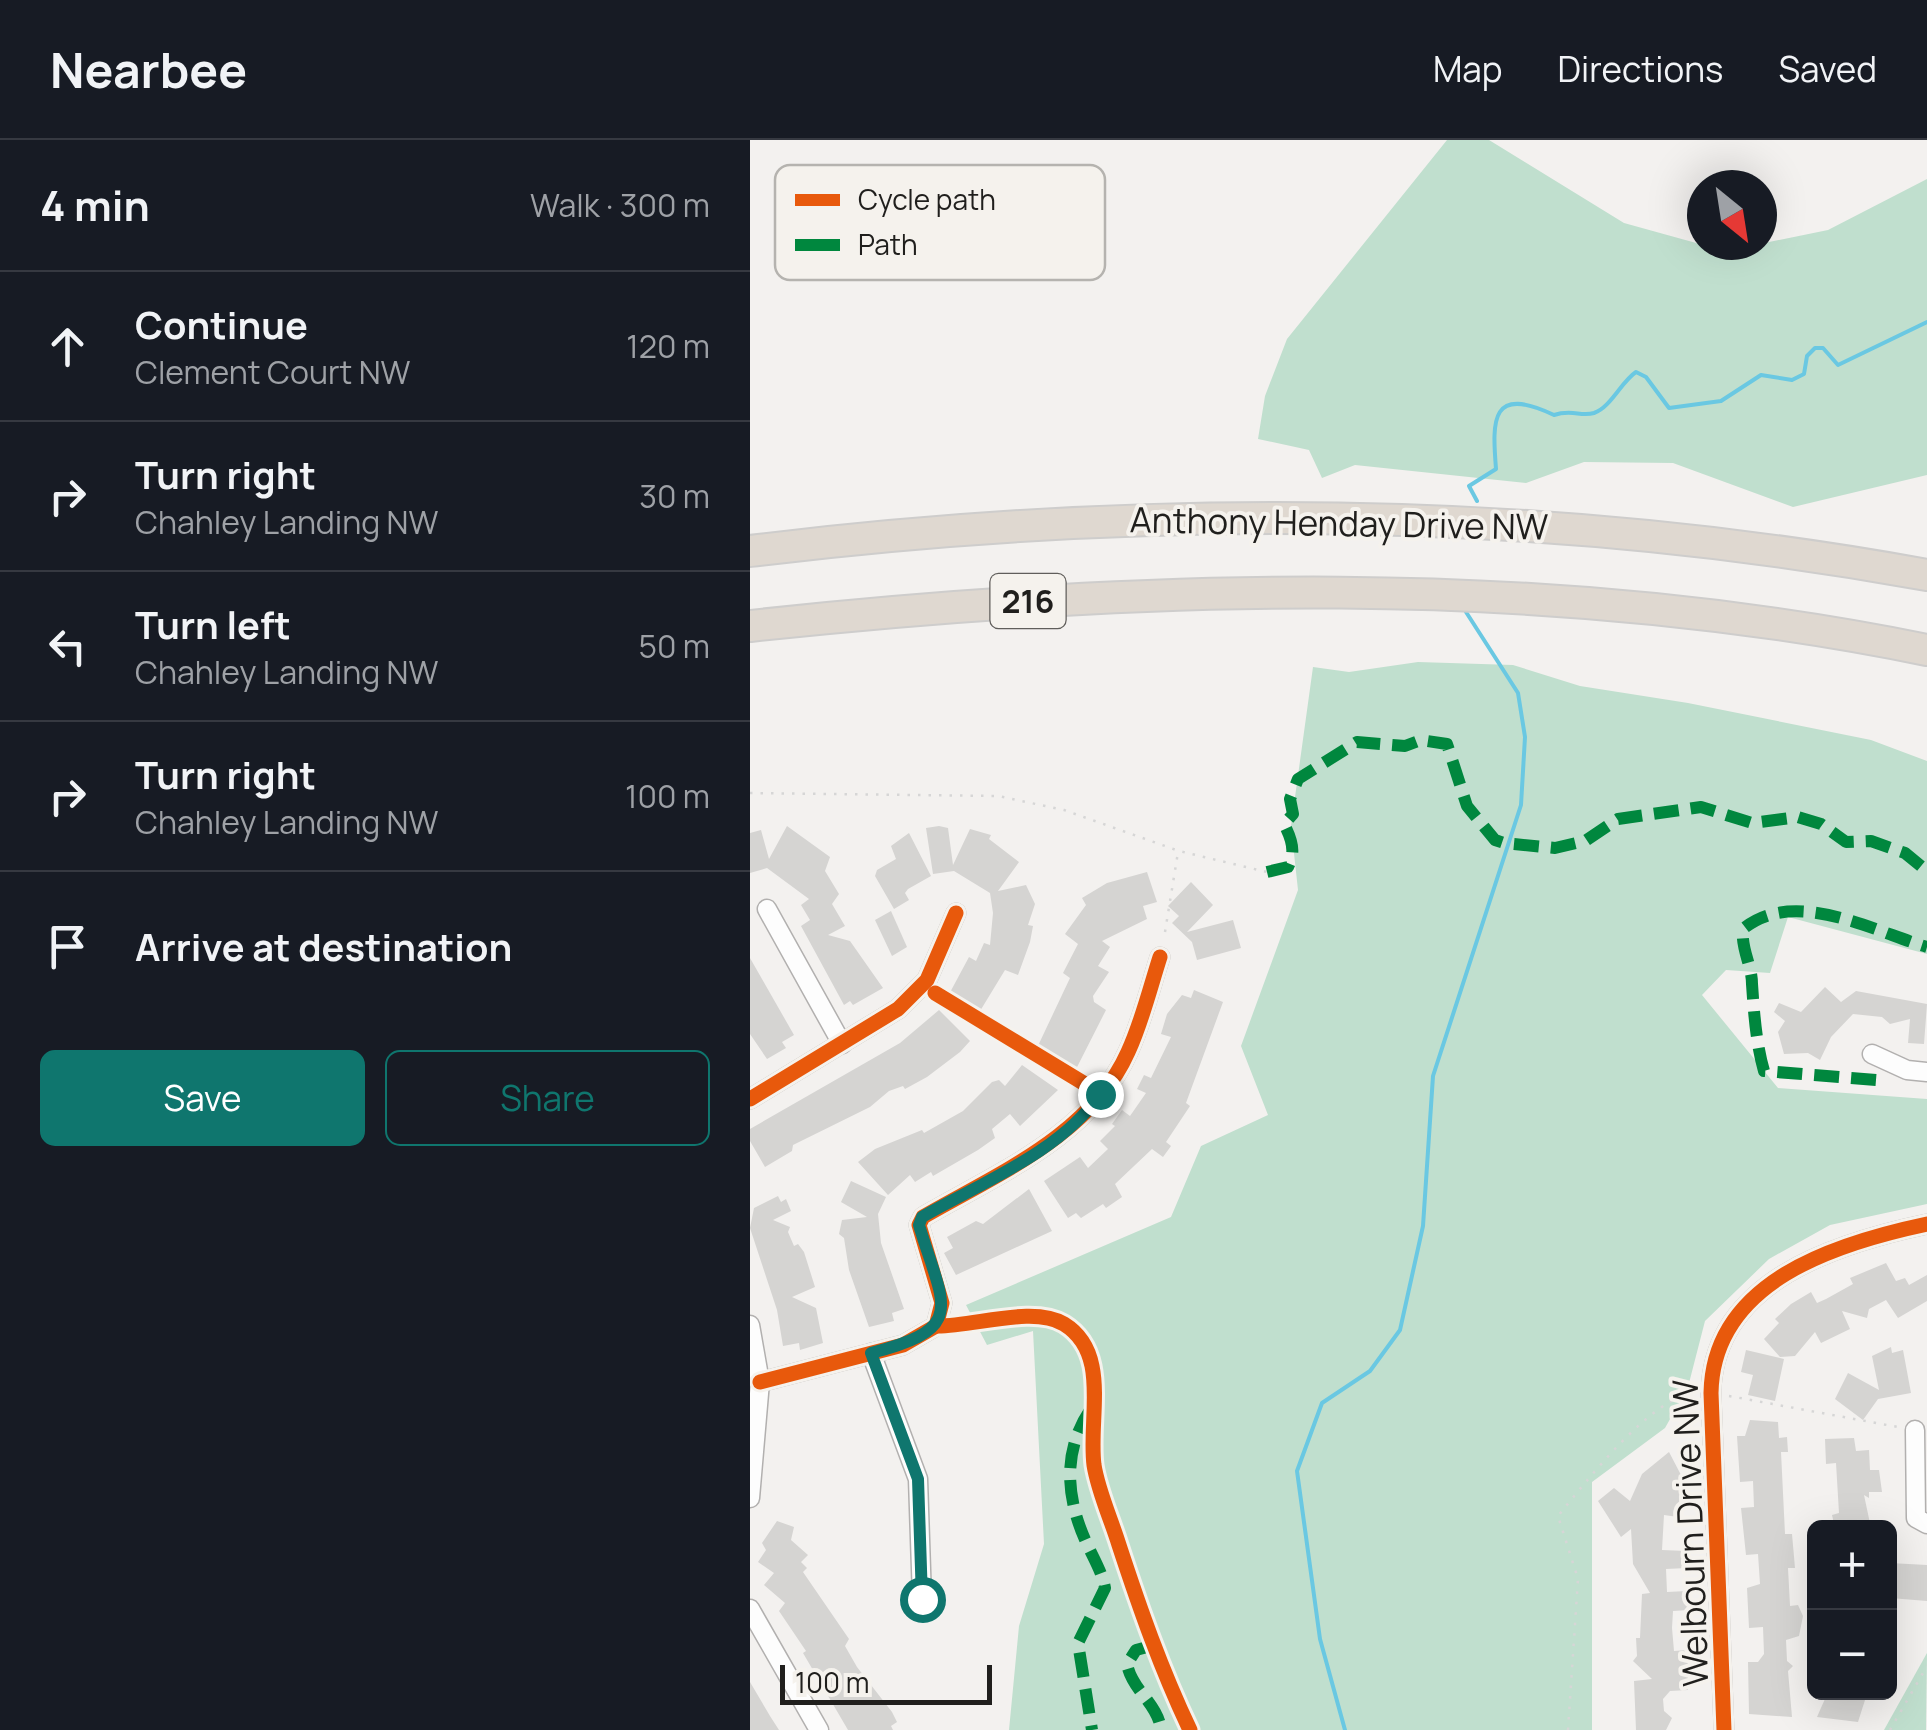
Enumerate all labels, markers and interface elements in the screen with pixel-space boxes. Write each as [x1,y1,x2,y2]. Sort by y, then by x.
text: Nearbee [50,37,247,102]
text: Map [1433,45,1503,93]
text: Directions [1558,45,1723,93]
text: Saved [1778,45,1877,93]
legend [775,165,1105,280]
north arrow [1687,170,1777,260]
text: 4 min [40,176,150,234]
text: Cycle path [858,180,996,218]
text: Walk · 300 m [530,183,710,227]
text: Path [858,225,918,263]
text: Continue [135,298,308,350]
icon: ahead [40,319,95,374]
text: 120 m [626,324,710,368]
text: Clement Court NW [135,350,411,394]
text: Turn right [135,448,316,500]
icon: right [40,469,95,524]
text: 30 m [639,474,710,518]
street label: Anthony Henday Drive NW [1129,495,1549,551]
text: Chahley Landing NW [135,500,438,544]
road number: 216 [990,574,1066,628]
text: Turn left [135,598,291,650]
icon: left [40,619,95,674]
text: 50 m [638,624,710,668]
text: Chahley Landing NW [135,650,438,694]
text: Turn right [135,748,316,800]
icon: right [40,769,95,824]
text: 100 m [625,774,710,818]
text: Chahley Landing NW [135,800,438,844]
icon: arrive [40,919,95,974]
text: Arrive at destination [135,920,512,972]
button: Save [40,1050,365,1146]
button: Share [385,1050,710,1146]
route end [1078,1072,1124,1118]
street label: Welbourn Drive NW [1661,1378,1719,1687]
map controls [1807,1520,1897,1700]
button: + [1807,1520,1897,1610]
route start [900,1577,946,1623]
button: − [1807,1610,1897,1700]
scale bar [780,1660,992,1704]
text: 100 m [795,1663,869,1701]

